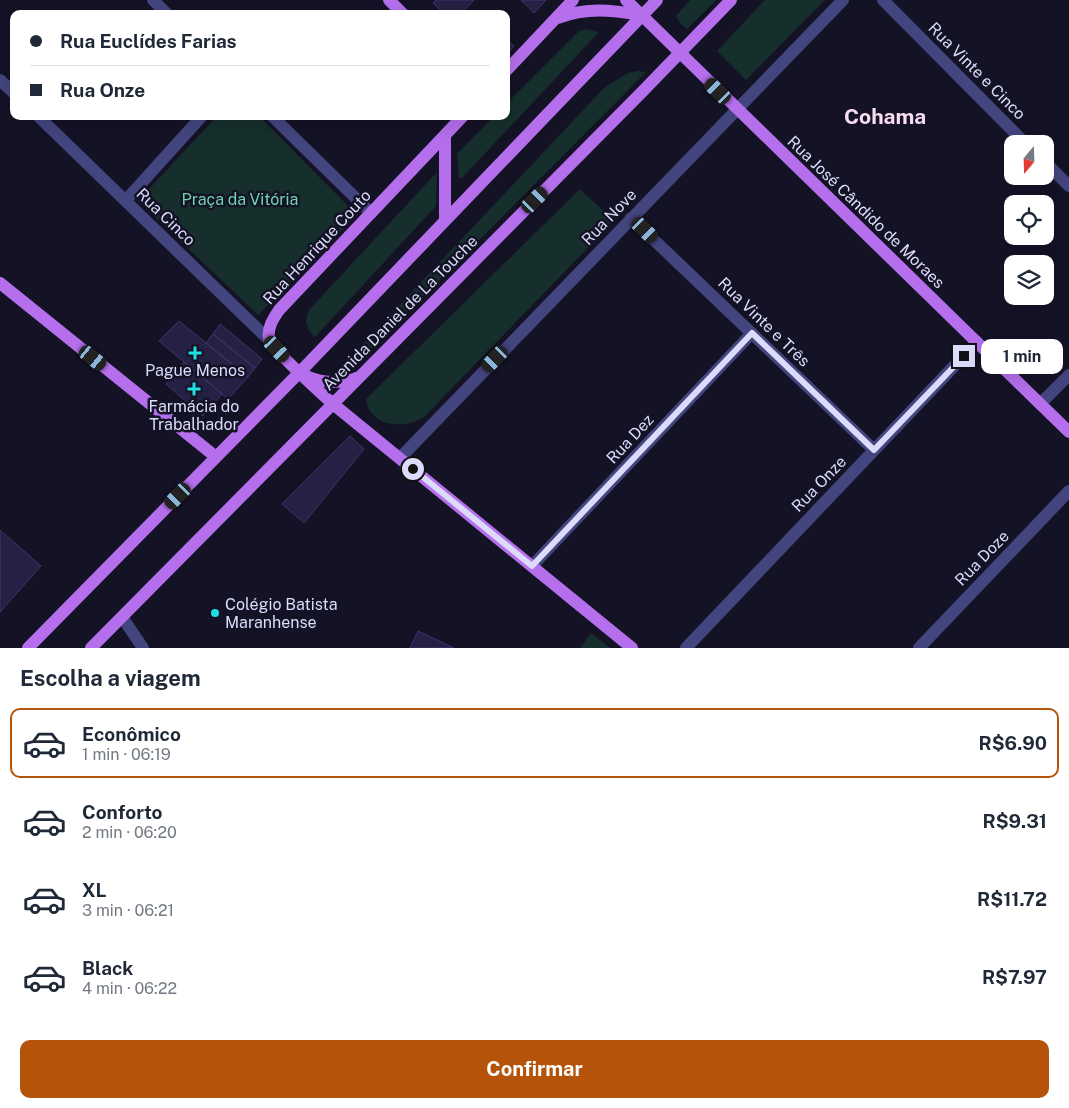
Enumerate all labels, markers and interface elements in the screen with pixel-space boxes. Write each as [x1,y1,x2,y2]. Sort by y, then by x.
street label: Rua Vinte e Cinco [924,18,1030,124]
text: Rua Euclídes Farias [60,30,237,52]
car [701,75,734,107]
text: Rua Onze [60,79,145,101]
district label: Cohama [844,104,926,129]
street label: Rua José Cândido de Moraes [783,132,949,292]
north arrow [1004,135,1054,185]
map controls [1004,135,1054,305]
street label: Rua Cinco [133,184,199,250]
car [519,184,550,216]
street label: Rua Nove [578,185,640,249]
street label: Rua Henrique Couto [259,186,375,308]
park label: Praça da Vitória [182,190,298,209]
button: locate [1004,195,1054,245]
car [628,214,661,246]
street label: Avenida Daniel de La Touche [319,232,481,394]
button: layers [1004,255,1054,305]
street label: Rua Vinte e Três [714,274,814,370]
car [261,333,292,365]
callout: 1 min [982,338,1064,374]
car [76,343,109,373]
car [479,343,510,375]
route end [953,345,975,367]
marker: Pague Menos [189,347,201,359]
text: 1 min [1003,347,1041,366]
place label: Pague Menos [145,361,245,380]
marker: Farmácia do Trabalhador [188,383,200,395]
place label: Farmácia do Trabalhador [149,397,239,434]
street label: Rua Dez [602,410,658,468]
street label: Rua Onze [788,452,850,516]
route start [402,458,424,480]
car [162,480,193,512]
street label: Rua Doze [951,526,1013,590]
place label: Colégio Batista Maranhense [225,595,338,632]
marker: Colégio Batista Maranhense [209,607,221,619]
text: Escolha a viagem [20,665,201,691]
icon: car [22,721,67,766]
text: Econômico [82,723,181,745]
text: R$6.90 [978,732,1047,754]
text: 1 min · 06:19 [82,745,171,764]
icon: car [22,799,67,844]
text: Conforto [82,801,162,823]
text: R$9.31 [982,810,1047,832]
text: 2 min · 06:20 [82,823,177,842]
icon: car [22,877,67,922]
text: XL [82,879,107,901]
text: R$11.72 [977,888,1047,910]
text: 3 min · 06:21 [82,901,174,920]
icon: car [22,955,67,1000]
text: Black [82,957,133,979]
text: R$7.97 [982,966,1047,988]
text: 4 min · 06:22 [82,979,177,998]
button: Confirmar [20,1040,1049,1098]

